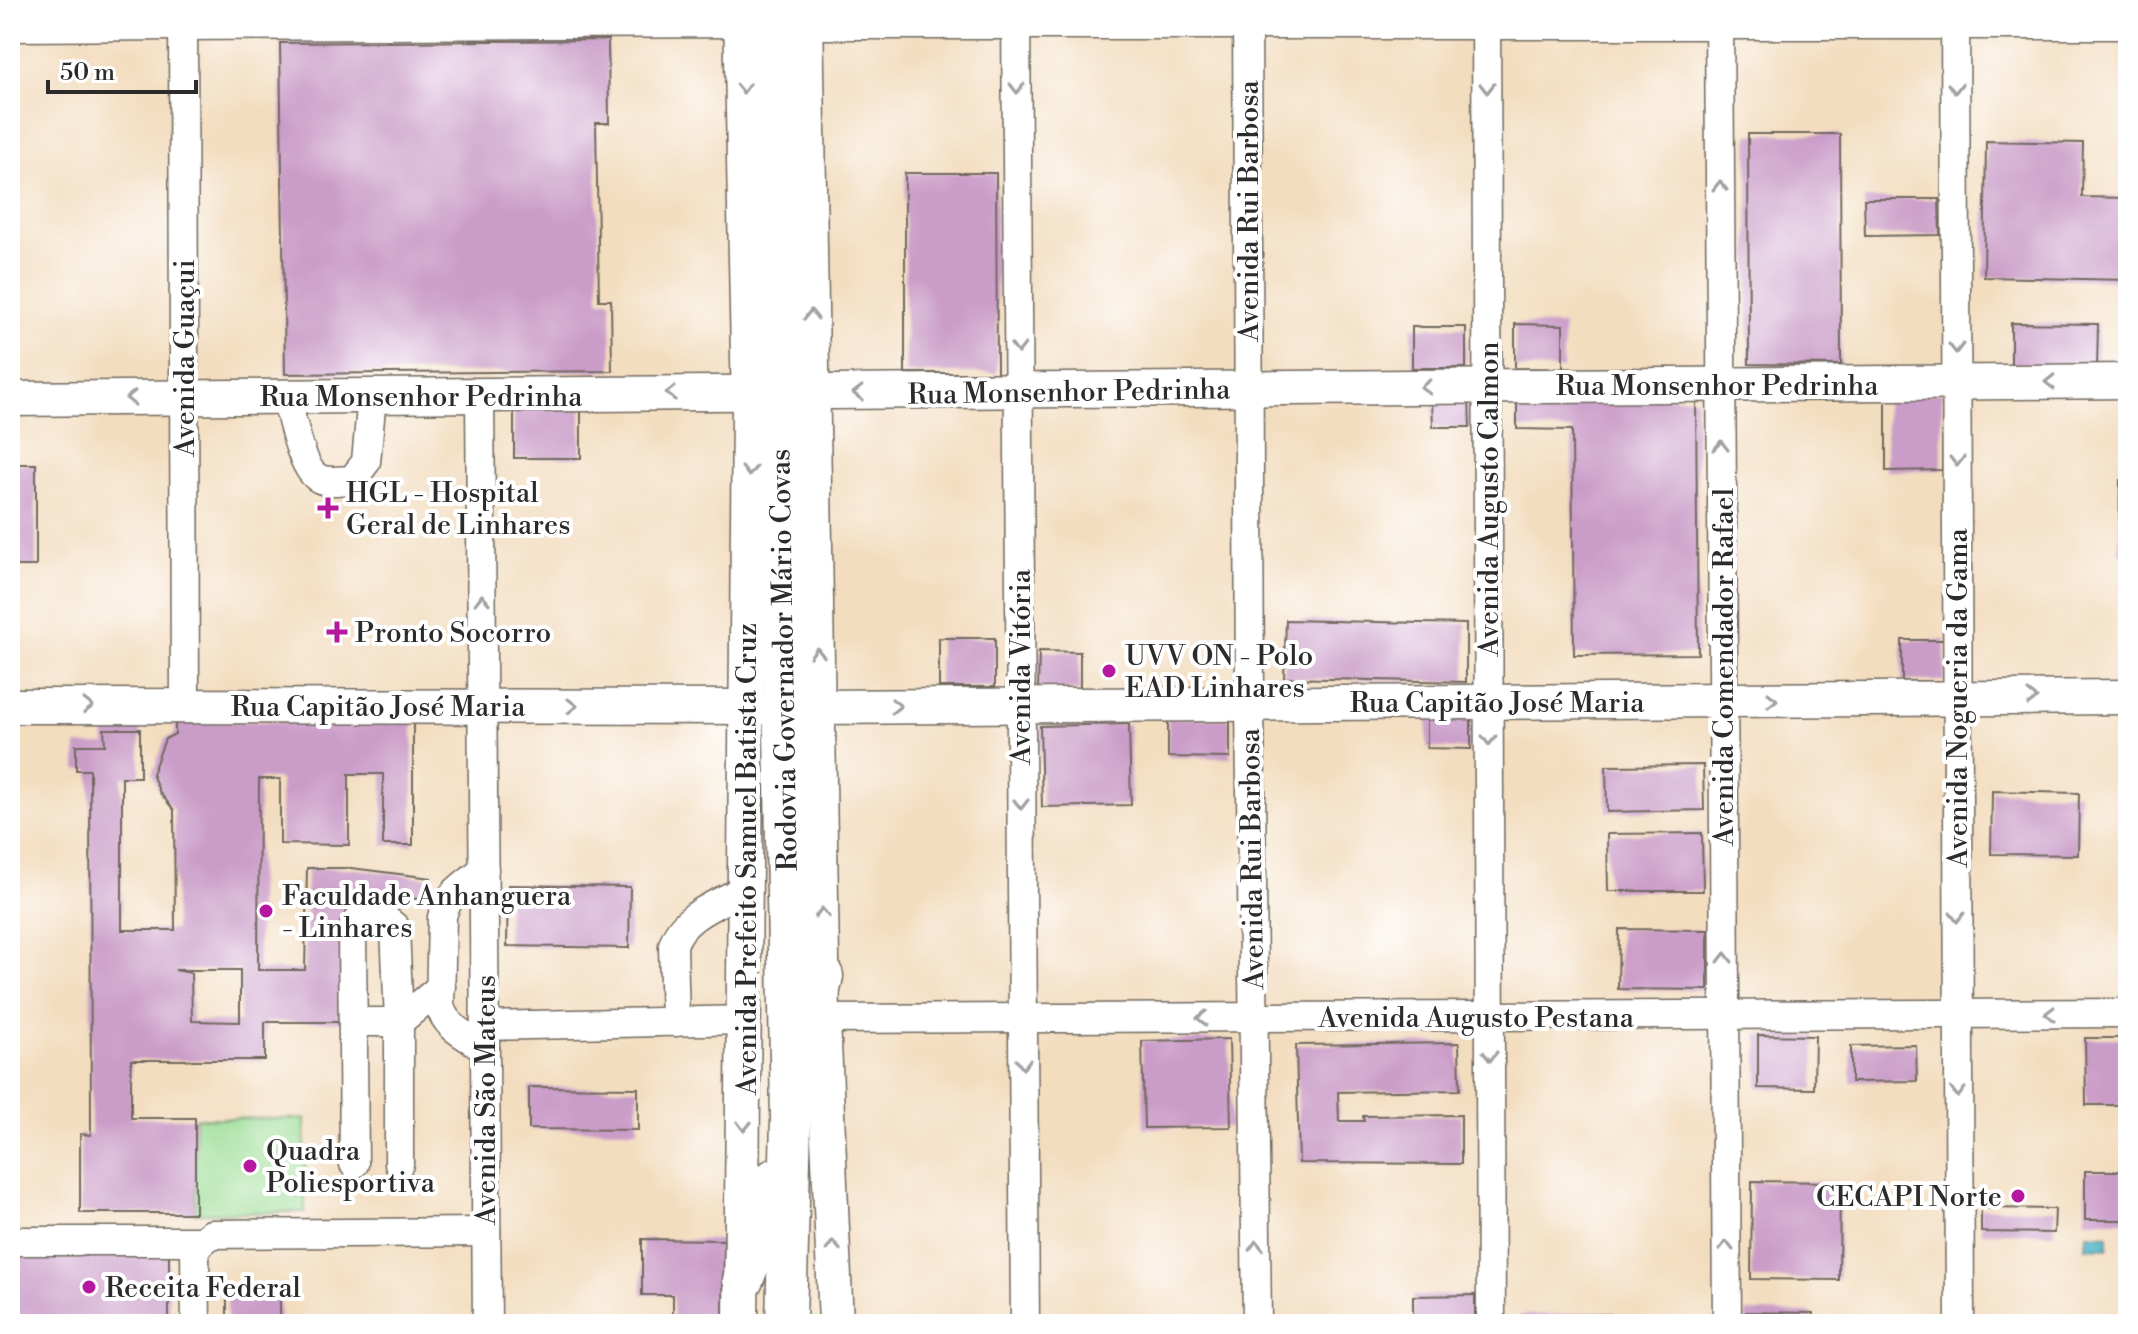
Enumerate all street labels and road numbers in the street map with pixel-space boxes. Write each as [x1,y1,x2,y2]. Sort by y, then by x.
street label: Avenida Rui Barbosa [1232,79,1267,343]
street label: Avenida Guaçui [168,259,203,458]
street label: Avenida Augusto Calmon [1472,341,1507,657]
street label: Rua Monsenhor Pedrinha [1556,369,1879,404]
street label: Rua Monsenhor Pedrinha [907,372,1231,413]
street label: Rua Monsenhor Pedrinha [260,380,583,415]
street label: Rodovia Governador Mário Covas [763,448,806,871]
street label: Avenida Comendador Rafael [1707,488,1742,847]
street label: Avenida Nogueria da Gama [1941,528,1976,869]
street label: Avenida Vitória [1004,568,1039,766]
street label: Avenida Prefeito Samuel Batista Cruz [730,623,765,1096]
street label: Rua Capitão José Maria [1350,686,1645,721]
street label: Rua Capitão José Maria [231,690,526,725]
street label: Avenida Rui Barbosa [1233,727,1272,991]
street label: Avenida São Mateus [469,975,504,1226]
street label: Avenida Augusto Pestana [1317,1001,1635,1036]

